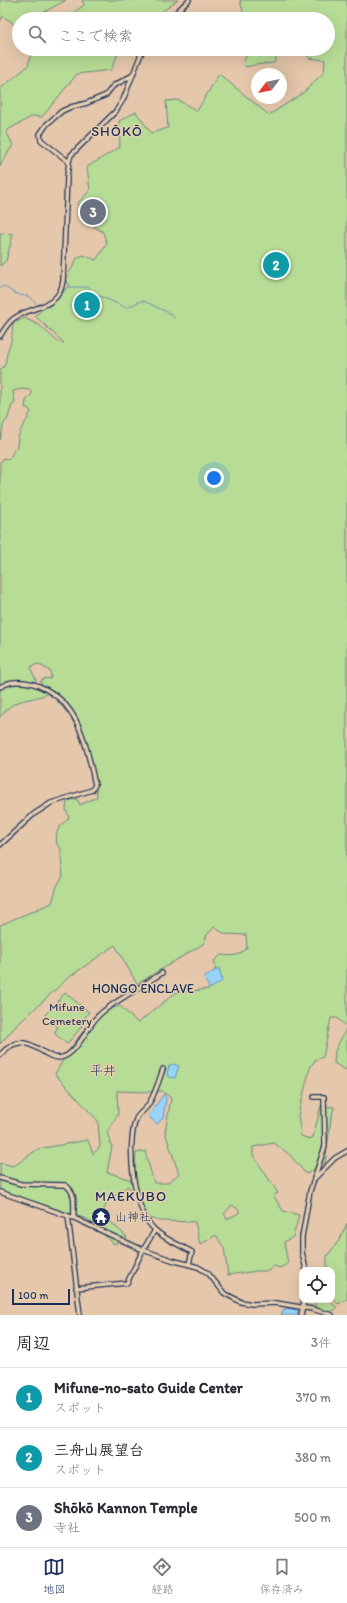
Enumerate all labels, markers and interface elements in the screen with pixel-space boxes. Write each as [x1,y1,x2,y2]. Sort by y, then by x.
search box [12,12,335,56]
icon: search [26,23,48,45]
text: ここで検索 [58,27,133,45]
north arrow [251,68,287,104]
district label: SHŌKŌ [91,123,143,140]
pin: 3 [80,197,106,227]
pin: 2 [263,250,289,280]
pin: 1 [74,290,100,320]
your location [204,468,224,488]
district label: HONGO ENCLAVE [92,981,194,996]
park label: Mifune Cemetery [42,1000,92,1028]
district label: 平井 [90,1063,116,1078]
district label: MAEKUBO [95,1188,167,1205]
temple icon: 山神社 [90,1206,112,1228]
place label: 山神社 [115,1210,151,1224]
map controls [299,1267,335,1303]
button: locate [299,1267,335,1303]
scale bar [12,1287,70,1306]
text: 100 m [18,1289,48,1302]
text: 周辺 [16,1333,50,1353]
text: 3件 [311,1335,331,1350]
text: Mifune-no-sato Guide Center [54,1379,243,1397]
text: 1 [26,1390,32,1405]
text: 370 m [296,1390,331,1405]
text: スポット [54,1400,106,1415]
text: 三舟山展望台 [54,1441,144,1459]
text: 2 [26,1450,32,1465]
text: 380 m [295,1450,331,1465]
text: スポット [54,1462,106,1477]
text: Shōkō Kannon Temple [54,1499,198,1517]
text: 3 [25,1510,33,1525]
text: 500 m [294,1510,331,1525]
text: 寺社 [54,1520,80,1535]
tab: 地図 [43,1556,65,1596]
tab: 経路 [151,1556,173,1596]
tab: 保存済み [260,1556,304,1596]

